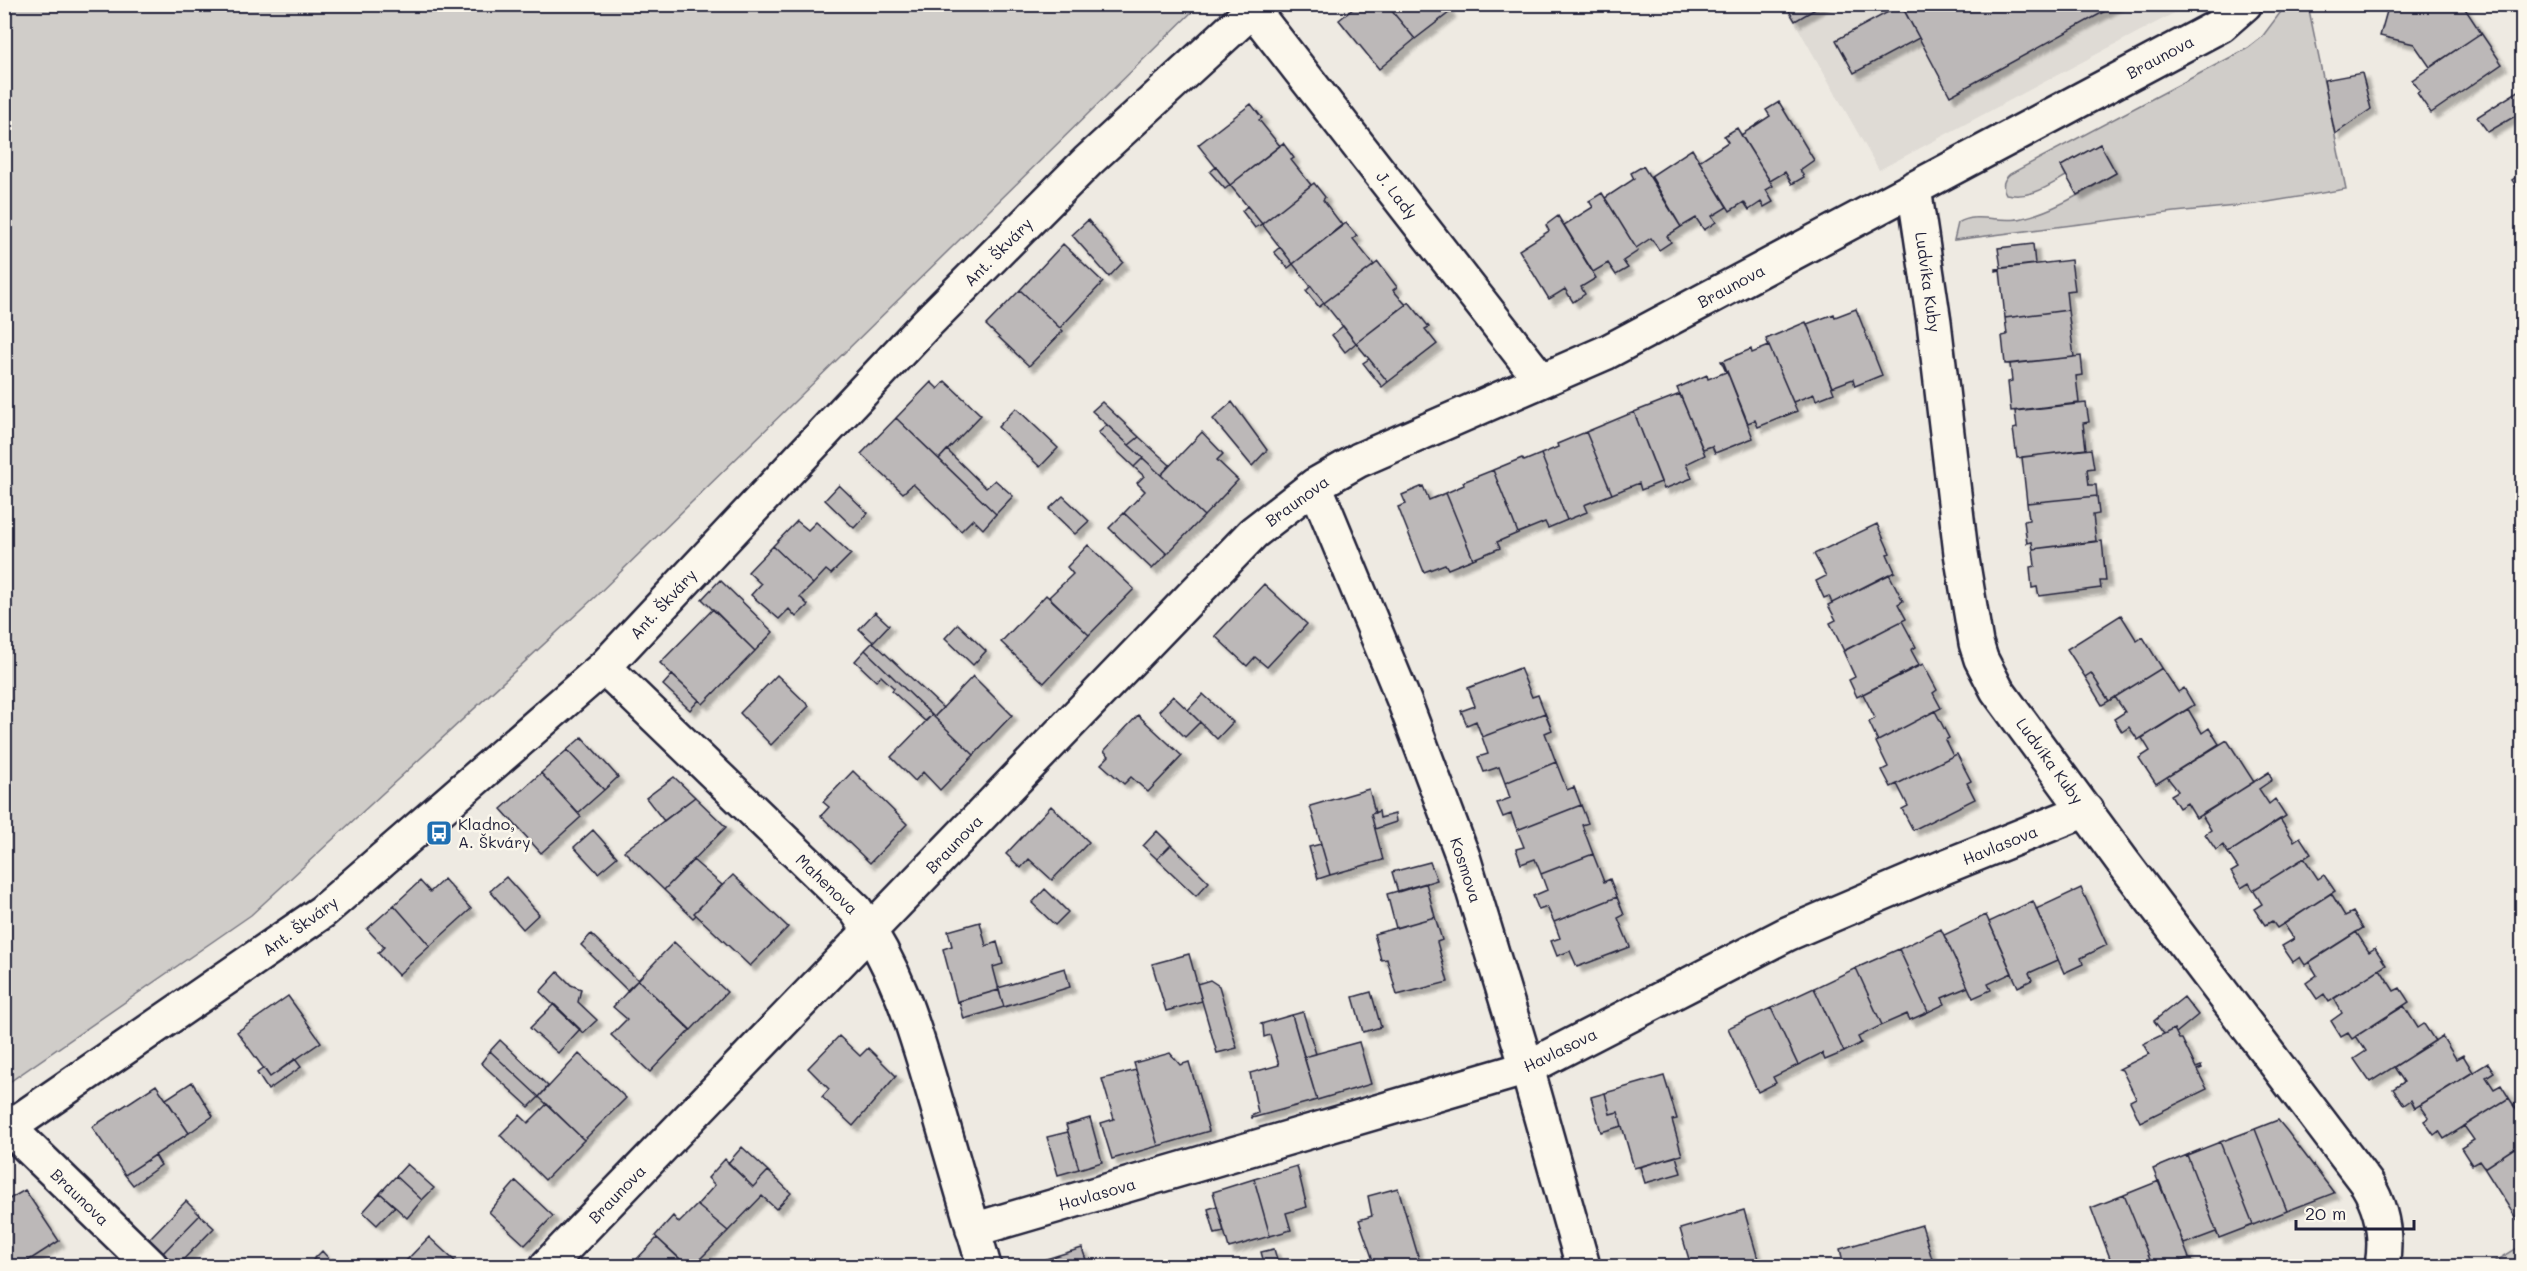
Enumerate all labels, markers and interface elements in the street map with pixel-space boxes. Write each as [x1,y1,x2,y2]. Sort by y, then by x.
street label: Braunova [2122,30,2197,83]
street label: J. Lady [1372,166,1423,223]
street label: Ant. Škváry [959,213,1036,290]
street label: Ludvíka Kuby [1911,230,1946,334]
street label: Braunova [1693,259,1768,312]
street label: Braunova [1261,470,1333,531]
street label: Ant. Škváry [625,564,700,643]
street label: Ludvíka Kuby [2012,714,2089,808]
street label: Braunova [921,810,987,877]
place label: Kladno, A. Škváry [458,813,531,852]
bus stop icon: Kladno, A. Škváry [424,818,454,848]
street label: Havlasova [1959,820,2041,869]
street label: Kosmova [1446,834,1487,905]
street label: Mahenova [792,849,863,918]
street label: Ant. Škváry [258,891,342,960]
street label: Havlasova [1519,1023,1600,1076]
street label: Braunova [584,1160,650,1227]
street label: Braunova [47,1164,114,1230]
street label: Havlasova [1056,1172,1138,1215]
scale bar [2296,1193,2414,1231]
text: 20 m [2305,1201,2346,1225]

